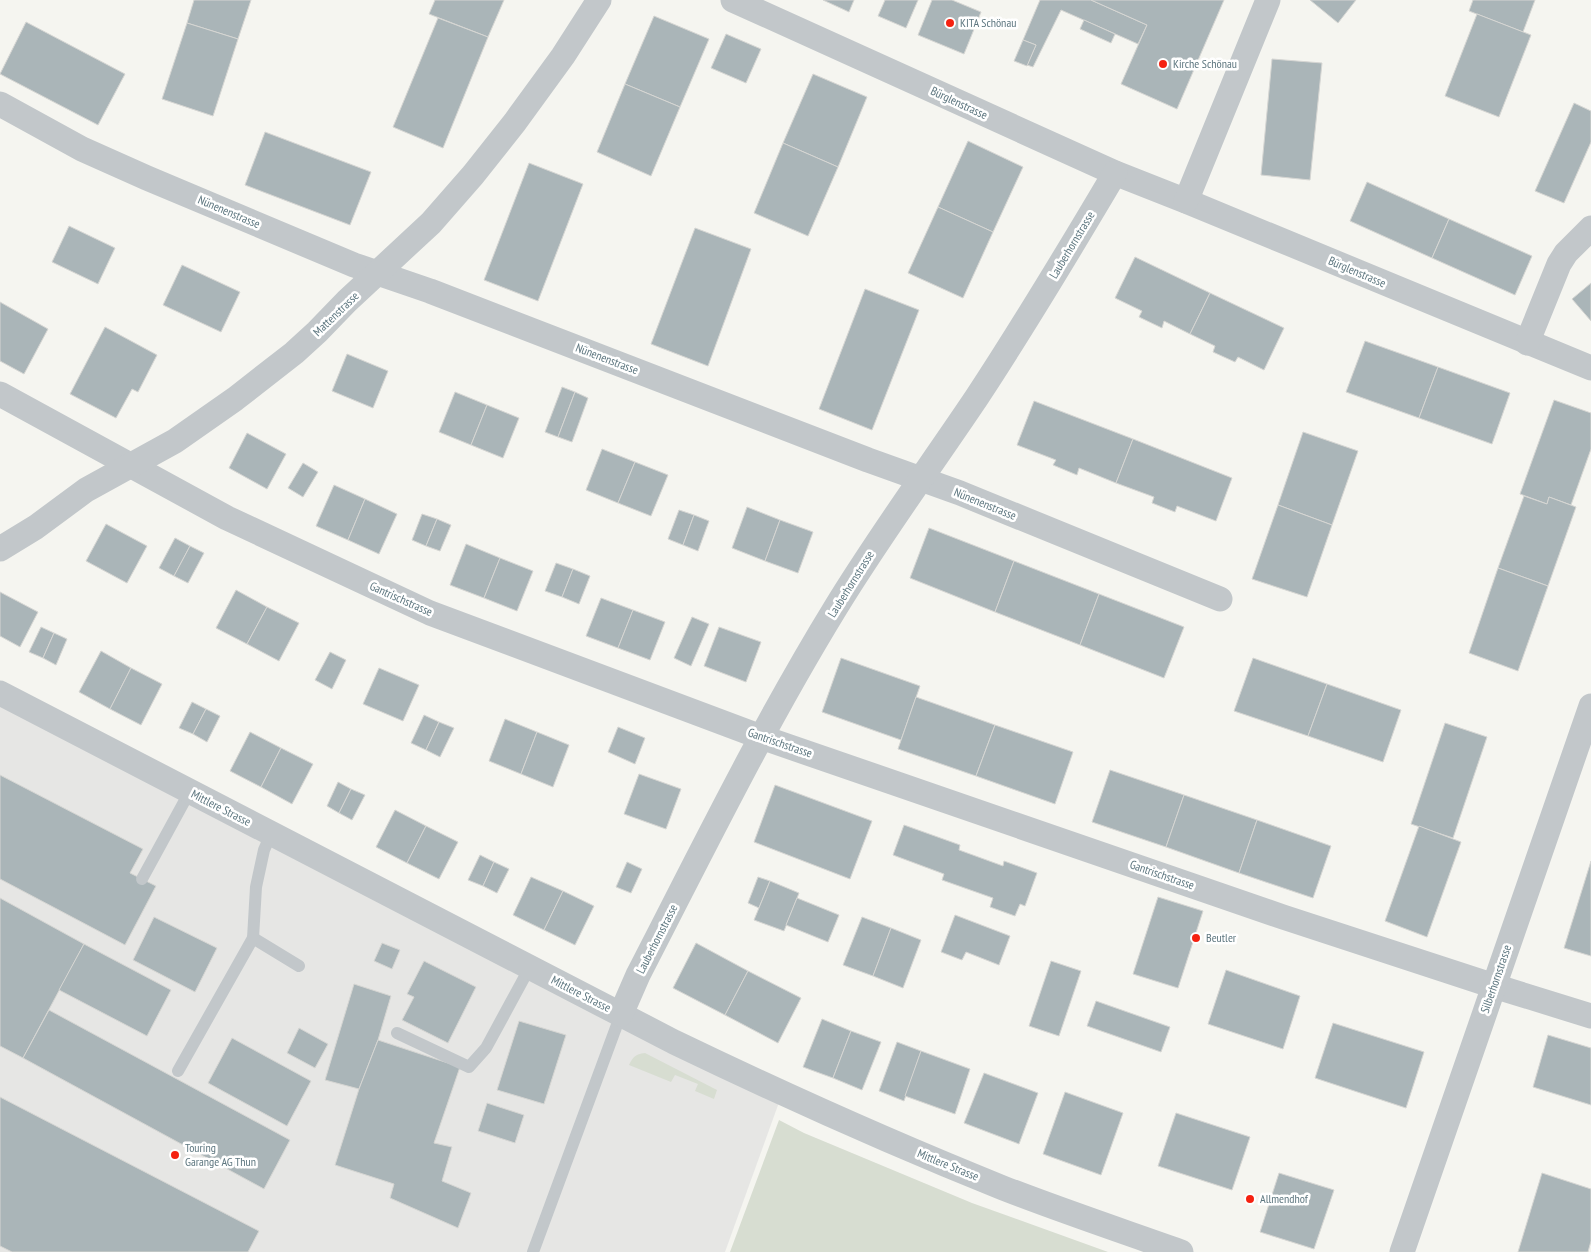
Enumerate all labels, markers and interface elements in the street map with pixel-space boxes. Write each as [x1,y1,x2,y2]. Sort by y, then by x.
place label: KITA Schönau [960,15,1016,30]
marker: KITA Schönau [944,17,956,29]
place label: Kirche Schönau [1173,56,1237,71]
marker: Kirche Schönau [1157,58,1169,70]
street label: Bürglenstrasse [928,83,990,122]
street label: Nünenenstrasse [196,192,262,231]
street label: Lauberhornstrasse [1046,208,1098,281]
street label: Bürglenstrasse [1326,253,1388,290]
street label: Mattenstrasse [310,288,362,339]
street label: Nünenenstrasse [574,340,641,377]
street label: Nünenenstrasse [952,484,1019,523]
street label: Lauberhornstrasse [824,548,877,620]
street label: Gantrischstrasse [367,578,435,619]
street label: Gantrischstrasse [746,724,814,761]
street label: Mittlere Strasse [189,786,254,829]
street label: Gantrischstrasse [1128,856,1196,893]
street label: Lauberhornstrasse [633,902,680,976]
place label: Beutler [1206,930,1237,945]
marker: Beutler [1190,932,1202,944]
street label: Silberhornstrasse [1477,943,1514,1015]
street label: Mittlere Strasse [549,972,614,1015]
place label: Touring Garange AG Thun [185,1140,256,1169]
street label: Mittlere Strasse [915,1145,981,1184]
marker: Touring Garange AG Thun [169,1149,181,1161]
place label: Allmendhof [1260,1191,1309,1206]
marker: Allmendhof [1244,1193,1256,1205]

